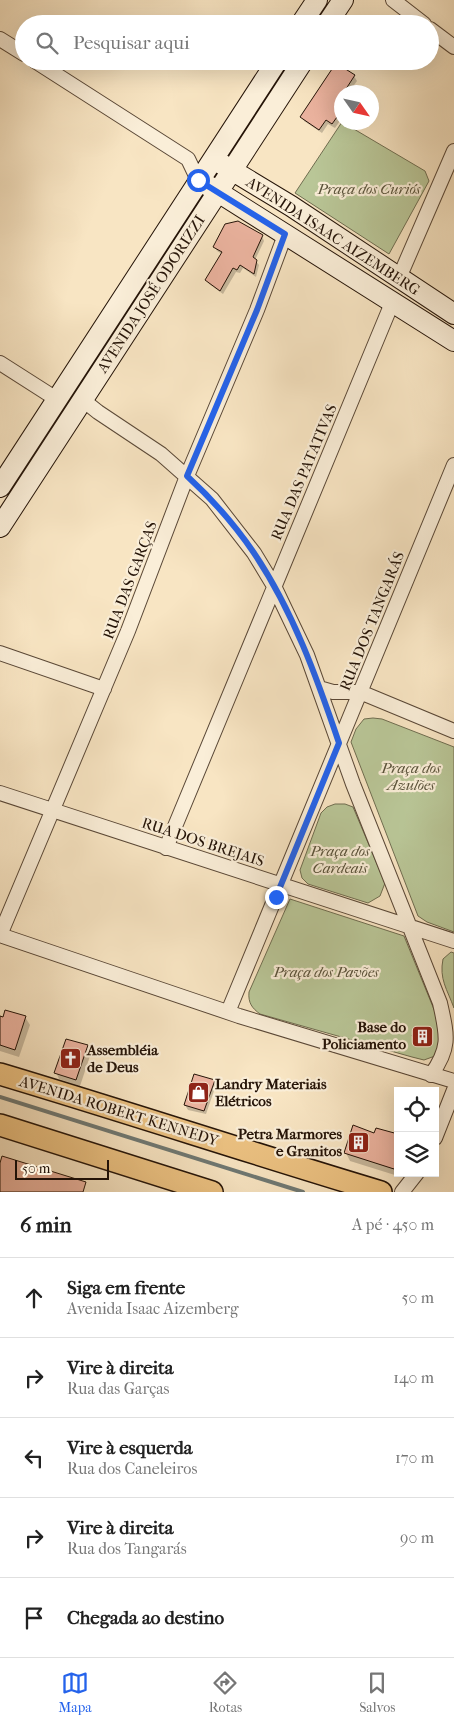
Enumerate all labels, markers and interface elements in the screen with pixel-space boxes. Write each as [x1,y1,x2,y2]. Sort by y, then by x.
search box [15,15,439,70]
icon: search [33,29,61,57]
text: Pesquisar aqui [73,32,190,54]
north arrow [334,85,379,130]
route start [187,169,210,192]
street label: AVENIDA ISAAC AIZEMBERG [242,172,424,299]
park label: Praça dos Curiós [317,180,421,198]
street label: AVENIDA JOSÉ ODORIZZI [93,212,209,377]
street label: RUA DAS PATATIVAS [267,401,341,543]
street label: RUA DAS GARÇAS [99,518,161,642]
street label: RUA DOS TANGARÁS [336,549,408,693]
park label: Praça dos Azulões [380,759,441,794]
street label: RUA DOS BREJAIS [139,814,267,870]
park label: Praça dos Cardeais [309,842,370,877]
route end [265,886,288,909]
park label: Praça dos Pavões [272,963,379,981]
place label: Base do Policiamento [322,1018,406,1053]
building icon: Base do Policiamento [410,1024,434,1048]
place label: Assembléia de Deus [86,1041,159,1076]
church icon: Assembléia de Deus [59,1047,83,1071]
street label: AVENIDA ROBERT KENNEDY [16,1072,221,1150]
place label: Landry Materiais Elétricos [215,1075,327,1110]
shop icon: Landry Materiais Elétricos [187,1081,211,1105]
map controls [394,1087,439,1177]
button: locate [394,1087,439,1132]
place label: Petra Marmores e Granitos [238,1125,342,1160]
building icon: Petra Marmores e Granitos [346,1131,370,1155]
button: layers [394,1132,439,1177]
scale bar [15,1157,109,1180]
text: 50 m [22,1160,50,1177]
text: 6 min [20,1213,72,1237]
text: A pé · 450 m [352,1215,434,1234]
text: Siga em frente [67,1277,185,1299]
icon: ahead [20,1284,48,1312]
text: 50 m [402,1288,434,1307]
text: Avenida Isaac Aizemberg [67,1299,238,1318]
text: Vire à direita [67,1357,174,1379]
icon: right [20,1364,48,1392]
text: 140 m [393,1368,434,1387]
text: Rua das Garças [67,1379,170,1398]
text: Vire à esquerda [67,1437,193,1459]
icon: left [20,1444,48,1472]
text: 170 m [395,1448,434,1467]
text: Rua dos Caneleiros [67,1459,197,1478]
text: Vire à direita [67,1517,174,1539]
icon: right [20,1524,48,1552]
text: 90 m [400,1528,434,1547]
text: Rua dos Tangarás [67,1539,187,1558]
icon: arrive [20,1604,48,1632]
text: Chegada ao destino [67,1607,224,1629]
tab: Mapa [58,1669,92,1716]
tab: Rotas [209,1669,242,1716]
tab: Salvos [359,1669,396,1716]

